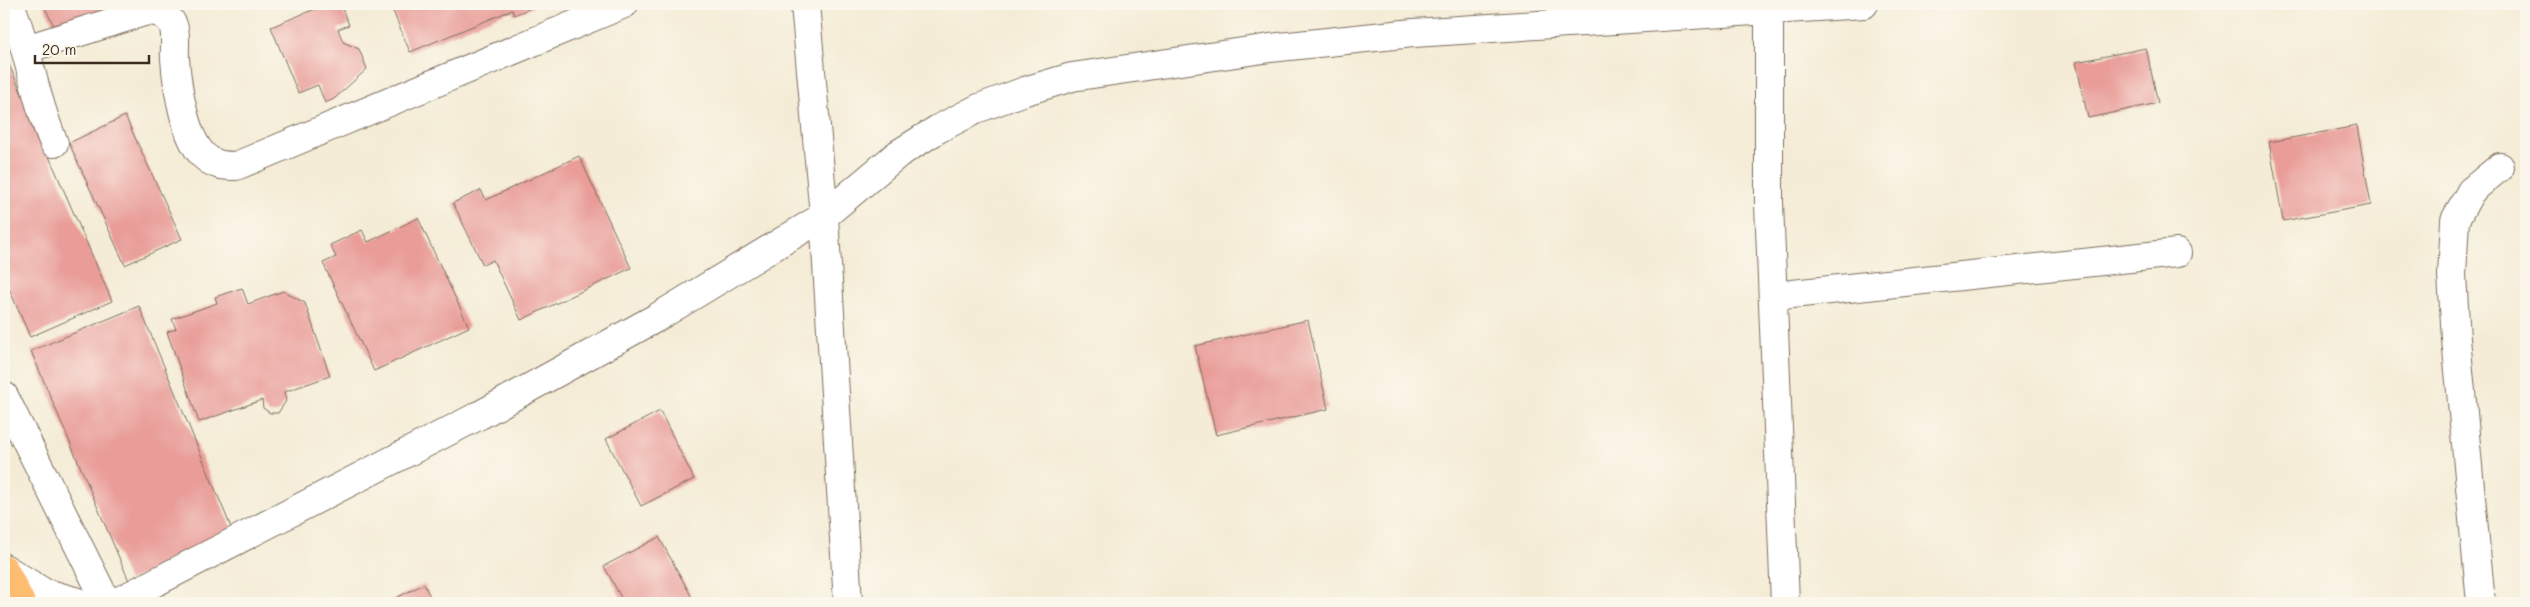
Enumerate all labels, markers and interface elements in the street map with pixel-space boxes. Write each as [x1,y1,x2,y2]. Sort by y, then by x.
scale bar [35,32,149,64]
text: 20 m [42,39,76,59]

